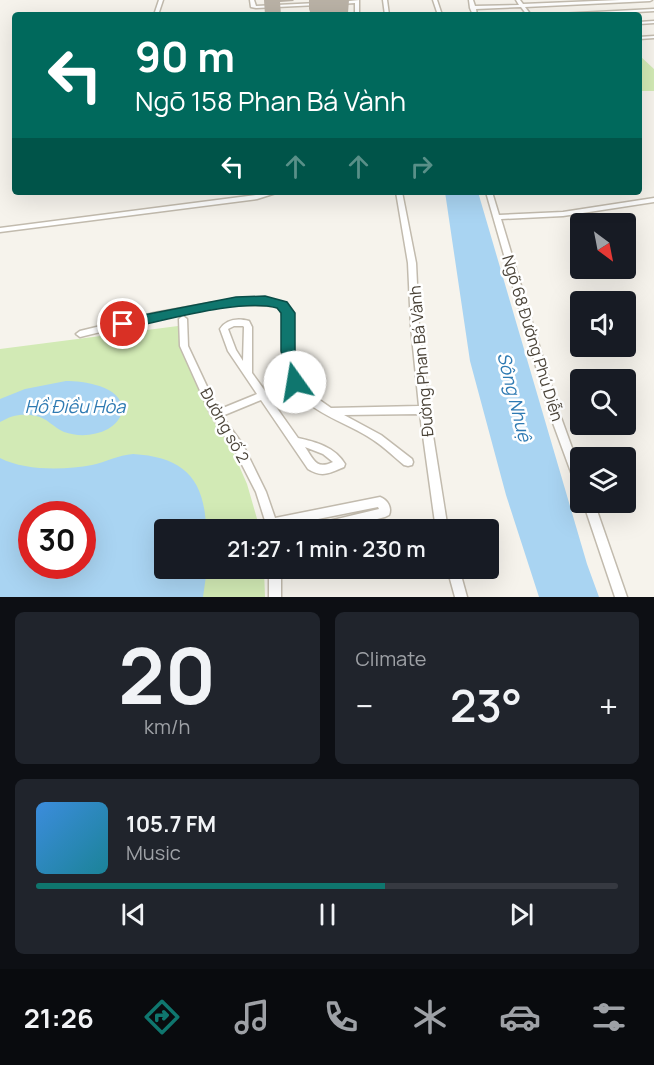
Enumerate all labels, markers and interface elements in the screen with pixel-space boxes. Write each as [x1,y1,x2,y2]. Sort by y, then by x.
text: 90 m [135,27,235,85]
icon: left [36,36,114,114]
text: Ngõ 158 Phan Bá Vành [135,82,406,119]
icon: left [216,150,249,183]
icon: ahead [279,150,312,183]
icon: ahead [342,150,375,183]
icon: right [405,150,438,183]
north arrow [570,213,636,279]
map controls [570,213,636,513]
street label: Ngõ 68 Đường Phú Diễn [497,252,569,424]
street label: Đường Phan Bá Vành [403,285,439,437]
button: sound [570,291,636,357]
pin [97,298,148,349]
icon: arrive [106,307,139,340]
position arrow [263,350,327,414]
water label: Sông Nhuệ [492,350,538,445]
button: search [570,369,636,435]
street label: Đường số 2 [195,384,255,466]
water label: Hồ Điều Hòa [25,394,126,418]
button: layers [570,447,636,513]
speed limit sign: 30 [18,501,96,579]
text: 21:27 · 1 min · 230 m [227,534,426,564]
text: 20 [118,621,216,727]
text: Climate [356,645,427,672]
text: 23° [450,674,522,736]
text: − [356,683,373,728]
text: + [599,683,618,728]
text: km/h [144,713,191,740]
text: 105.7 FM [126,809,216,839]
text: Music [126,839,181,866]
icon: previous [117,898,150,931]
icon: pause [311,898,344,931]
icon: next [505,898,538,931]
icon: directions [141,996,183,1038]
icon: music [231,996,273,1038]
icon: phone [320,996,362,1038]
icon: climate [409,996,451,1038]
icon: car [499,996,541,1038]
icon: filters [588,996,630,1038]
text: 21:26 [24,999,94,1036]

